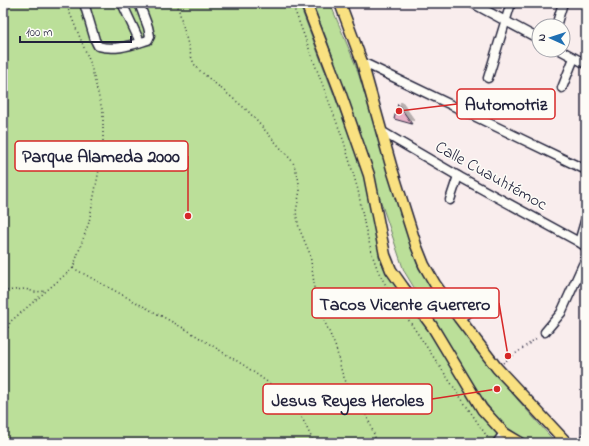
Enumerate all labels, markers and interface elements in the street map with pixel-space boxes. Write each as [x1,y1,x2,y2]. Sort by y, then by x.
scale bar [20,18,131,44]
north arrow [531,18,571,58]
text: 100 m [26,24,53,42]
text: N [534,33,550,42]
callout: Automotriz [457,89,555,119]
text: Automotriz [465,93,548,119]
street label: Calle Cuauhtémoc [430,135,552,217]
callout: Parque Alameda 2000 [15,141,188,171]
text: Parque Alameda 2000 [22,145,180,171]
callout: Tacos Vicente Guerrero [312,288,499,318]
text: Tacos Vicente Guerrero [320,293,490,319]
callout: Jesus Reyes Heroles [263,384,432,414]
text: Jesus Reyes Heroles [272,389,424,416]

